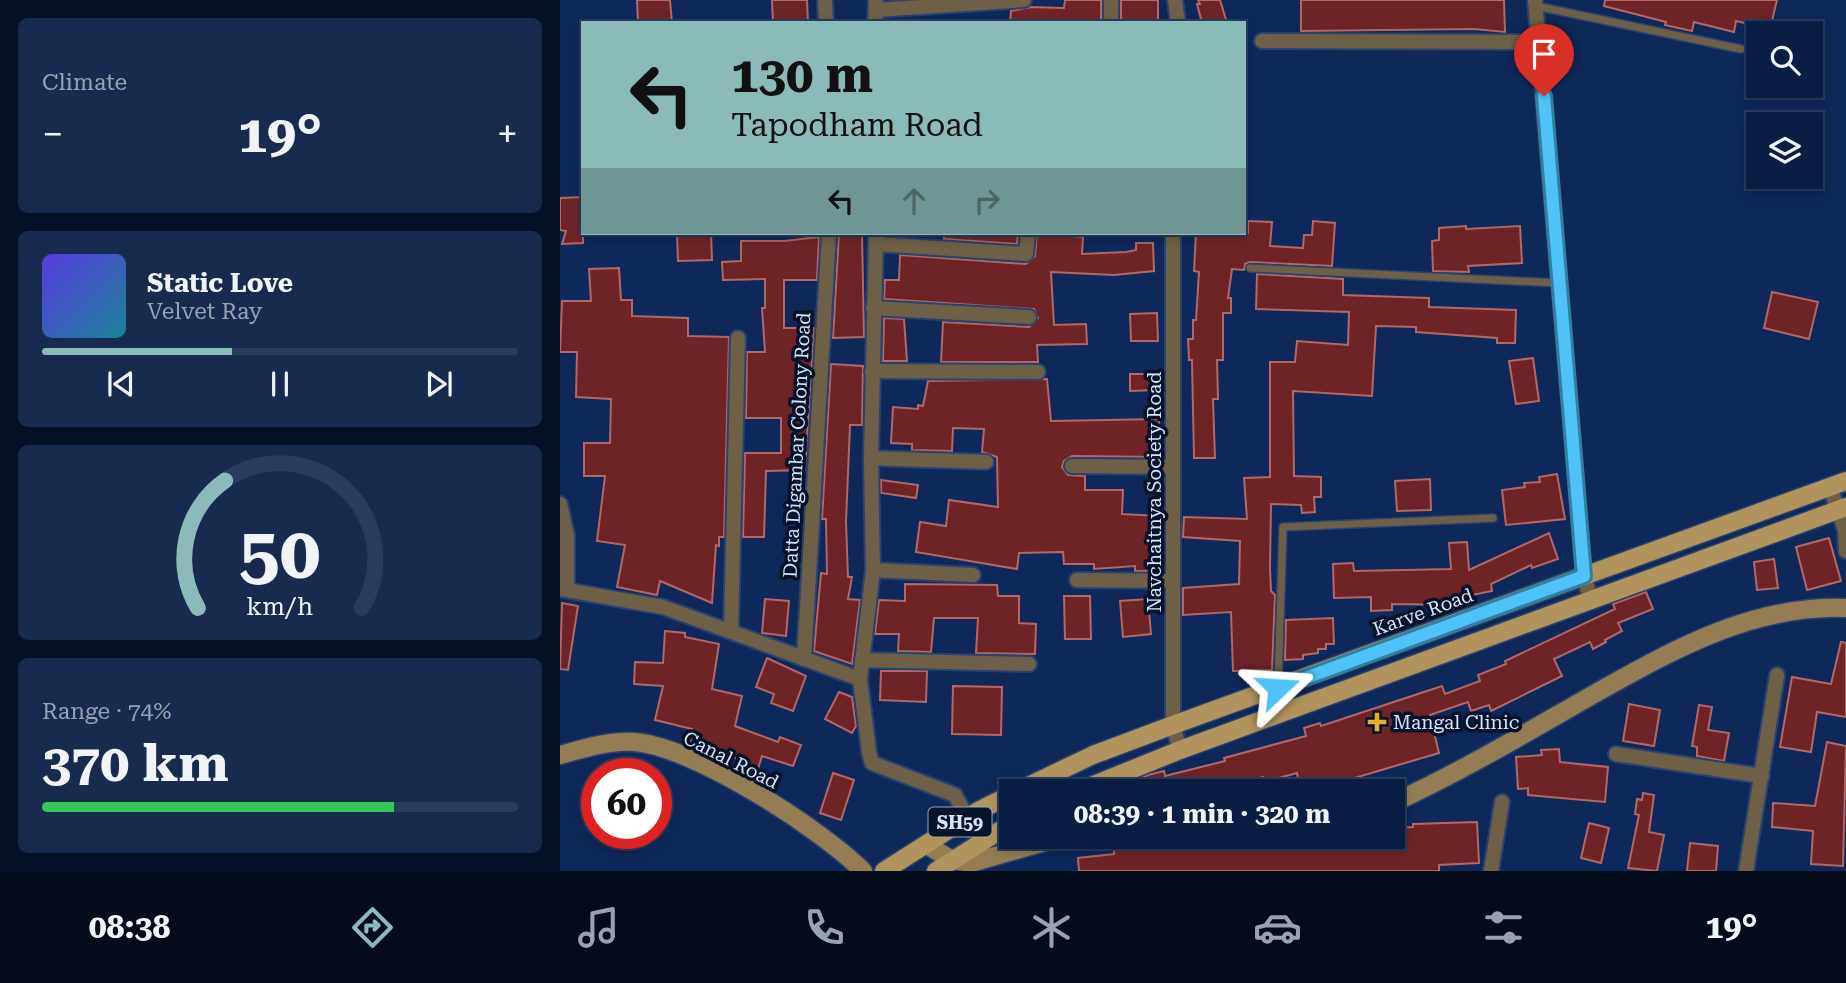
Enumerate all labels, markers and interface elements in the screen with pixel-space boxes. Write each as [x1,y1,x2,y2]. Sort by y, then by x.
map controls [1746,21,1823,189]
button: search [1746,21,1823,98]
pin [1514,24,1574,96]
icon: arrive [1525,35,1563,73]
text: 130 m [731,47,873,104]
icon: left [616,49,707,140]
text: Climate [42,69,127,96]
text: 19° [238,104,322,165]
text: Tapodham Road [731,106,983,144]
text: − [42,112,63,156]
text: + [497,112,518,156]
button: layers [1746,112,1823,189]
icon: left [822,182,860,220]
icon: ahead [895,182,933,220]
icon: right [968,182,1006,220]
text: Static Love [147,268,293,298]
text: Velvet Ray [147,298,262,325]
street label: Datta Digambar Colony Road [779,312,815,578]
icon: previous [102,365,140,403]
icon: pause [261,365,299,403]
icon: next [420,365,458,403]
street label: Navchaitnya Society Road [1143,372,1166,612]
text: 50 [239,512,321,597]
street label: Karve Road [1370,583,1476,641]
text: km/h [247,592,313,621]
position arrow [1241,651,1315,725]
text: Range · 74% [42,698,171,725]
place label: Mangal Clinic [1393,711,1519,734]
marker: Mangal Clinic [1367,712,1387,732]
street label: Canal Road [680,726,782,794]
text: 370 km [42,733,229,794]
speed limit sign: 60 [581,758,672,849]
text: 08:39 · 1 min · 320 m [1074,799,1330,829]
road number: SH59 [928,808,992,836]
icon: directions [348,903,397,952]
icon: music [574,903,623,952]
icon: phone [800,903,849,952]
icon: climate [1027,903,1076,952]
icon: car [1253,903,1302,952]
icon: filters [1479,903,1528,952]
text: 08:38 [89,908,170,946]
text: 19° [1706,908,1757,946]

